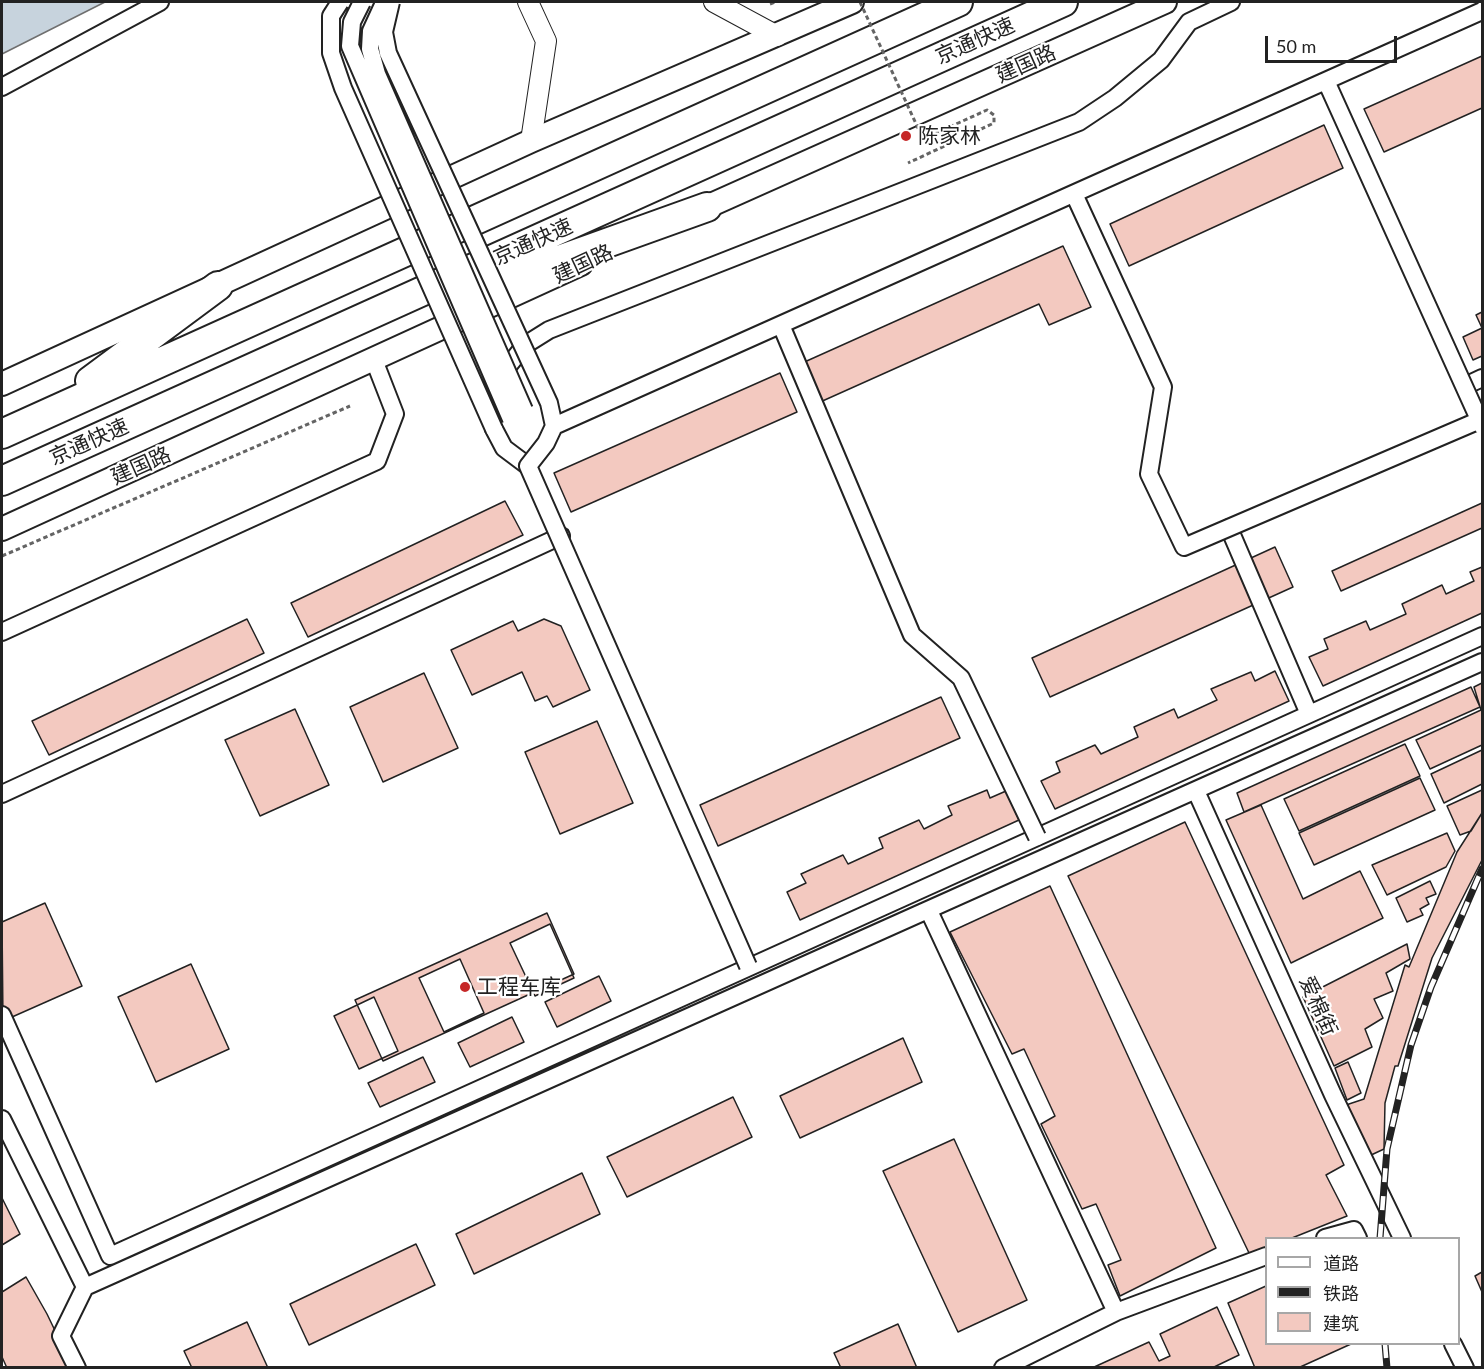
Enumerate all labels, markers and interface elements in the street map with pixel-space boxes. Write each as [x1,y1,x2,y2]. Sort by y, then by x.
street label: 京通快速 [932,12,1018,70]
scale bar [1268,24,1400,62]
text: 50 m [1276,35,1316,57]
street label: 建国路 [992,40,1060,88]
place label: 陈家林 [918,123,981,149]
marker: 陈家林 [899,129,913,143]
street label: 京通快速 [490,213,576,271]
street label: 建国路 [549,239,617,289]
street label: 京通快速 [46,413,132,471]
street label: 建国路 [107,442,175,490]
street label: 爱棉街 [1294,972,1342,1040]
place label: 工程车库 [477,974,561,1000]
marker: 工程车库 [458,980,472,994]
legend [1265,1237,1460,1345]
text: 道路 [1323,1252,1359,1274]
text: 铁路 [1323,1282,1359,1304]
text: 建筑 [1323,1312,1359,1334]

